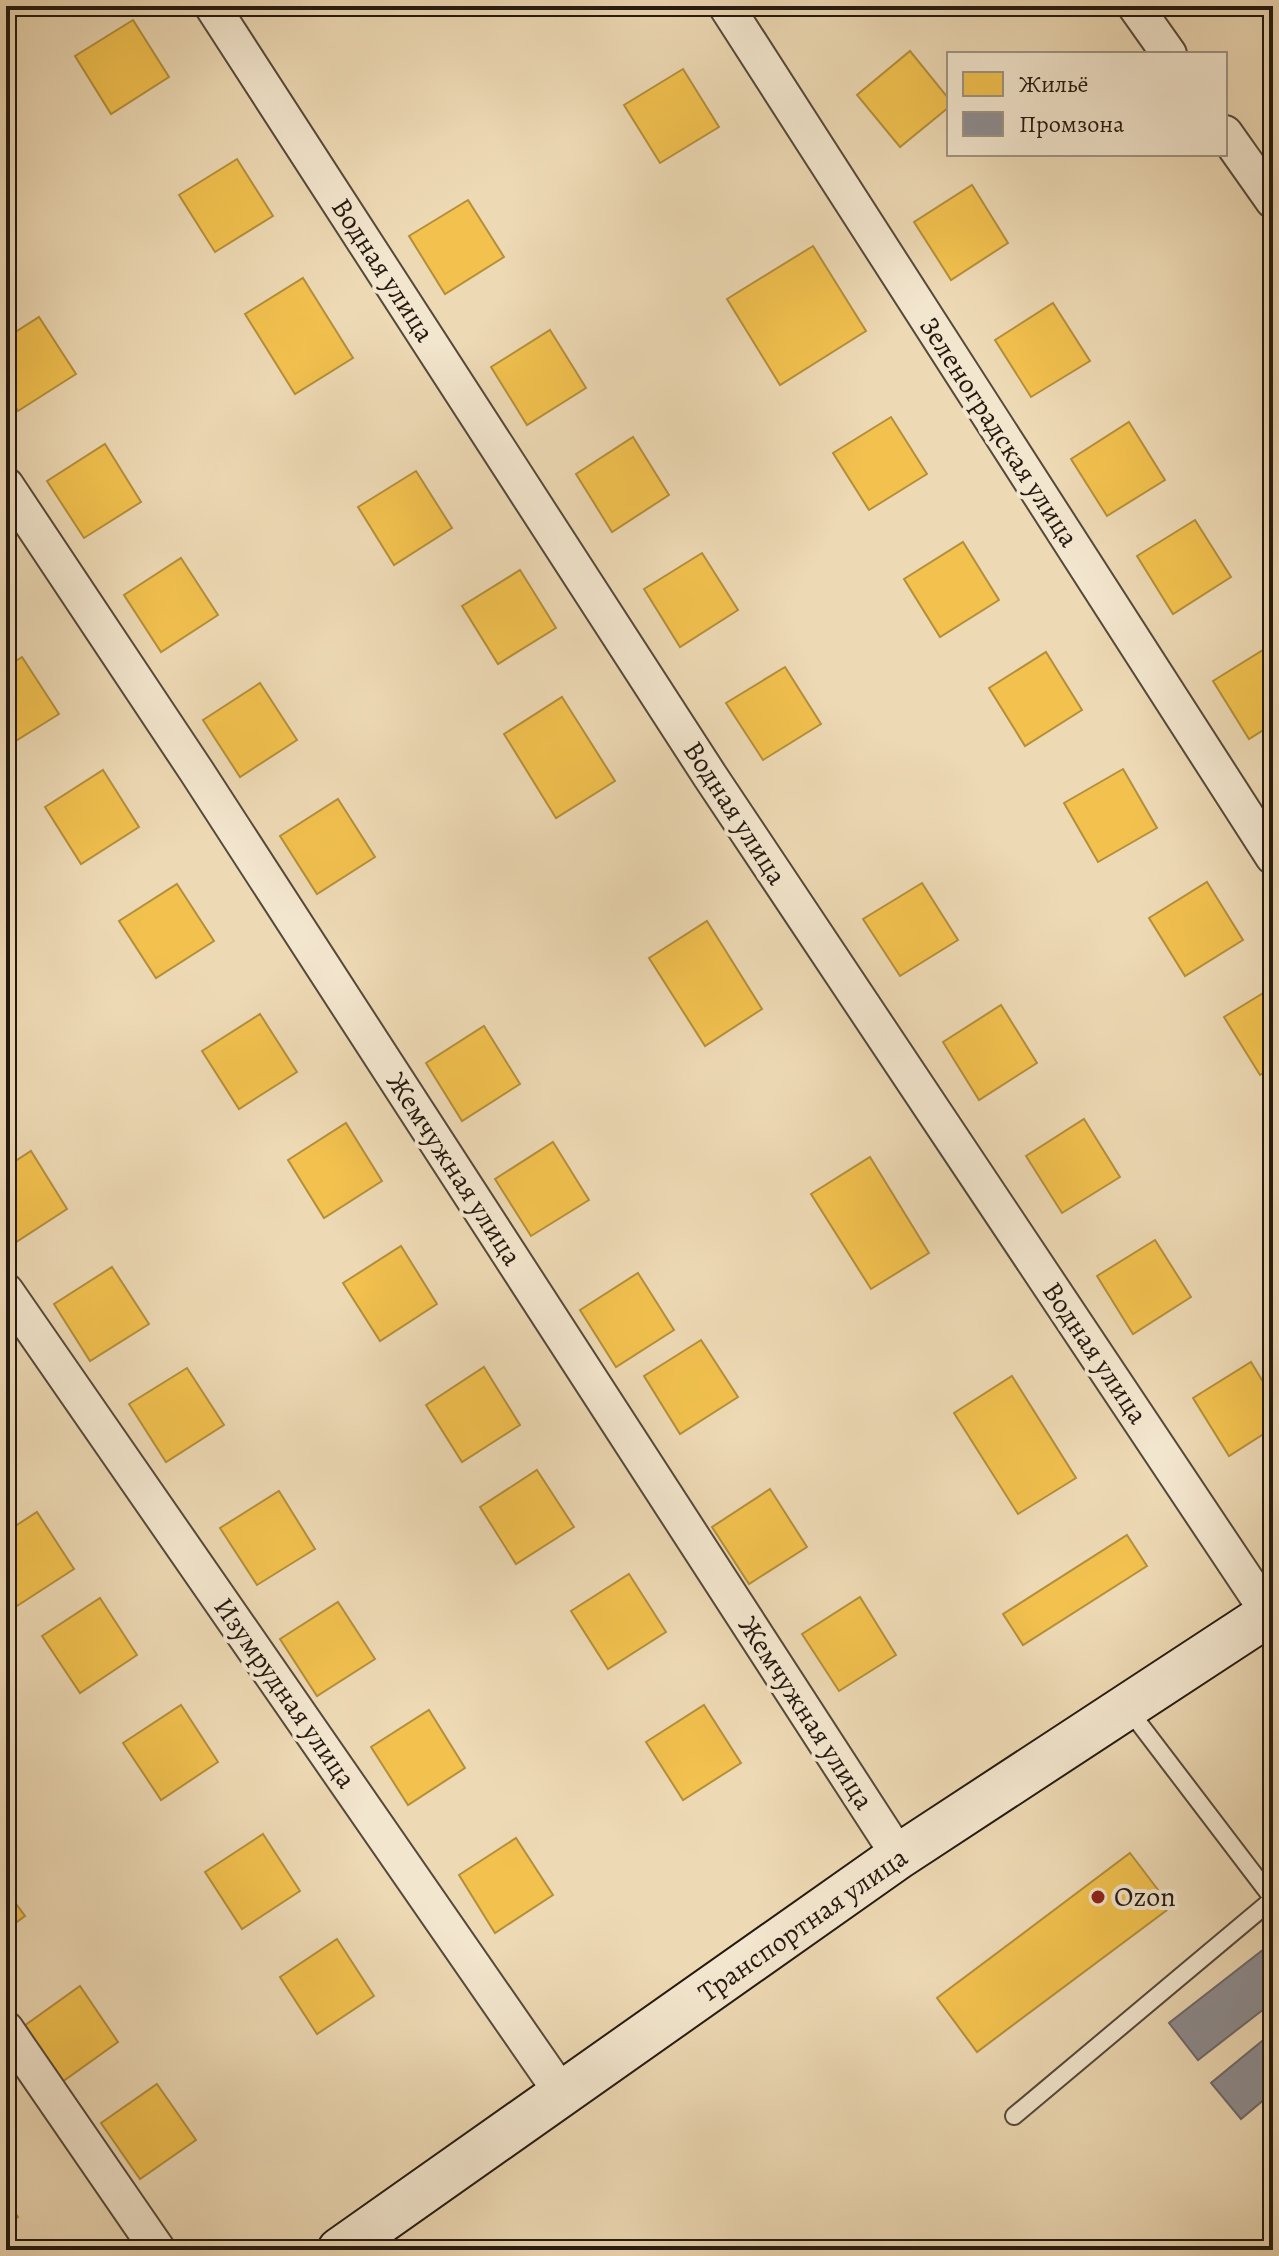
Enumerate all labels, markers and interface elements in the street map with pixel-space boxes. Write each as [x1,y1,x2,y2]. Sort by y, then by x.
legend [947,52,1227,156]
text: Жильё [1019,68,1088,100]
text: Промзона [1019,108,1124,140]
street label: Водная улица [322,191,444,349]
street label: Зеленоградская улица [910,310,1088,554]
street label: Водная улица [674,734,796,892]
street label: Жемчужная улица [377,1065,531,1273]
street label: Водная улица [1033,1274,1157,1432]
street label: Изумрудная улица [205,1590,365,1796]
street label: Жемчужная улица [729,1609,883,1817]
street label: Транспортная улица [691,1838,915,2012]
place label: Ozon [1114,1878,1176,1916]
marker: Ozon [1089,1888,1107,1906]

